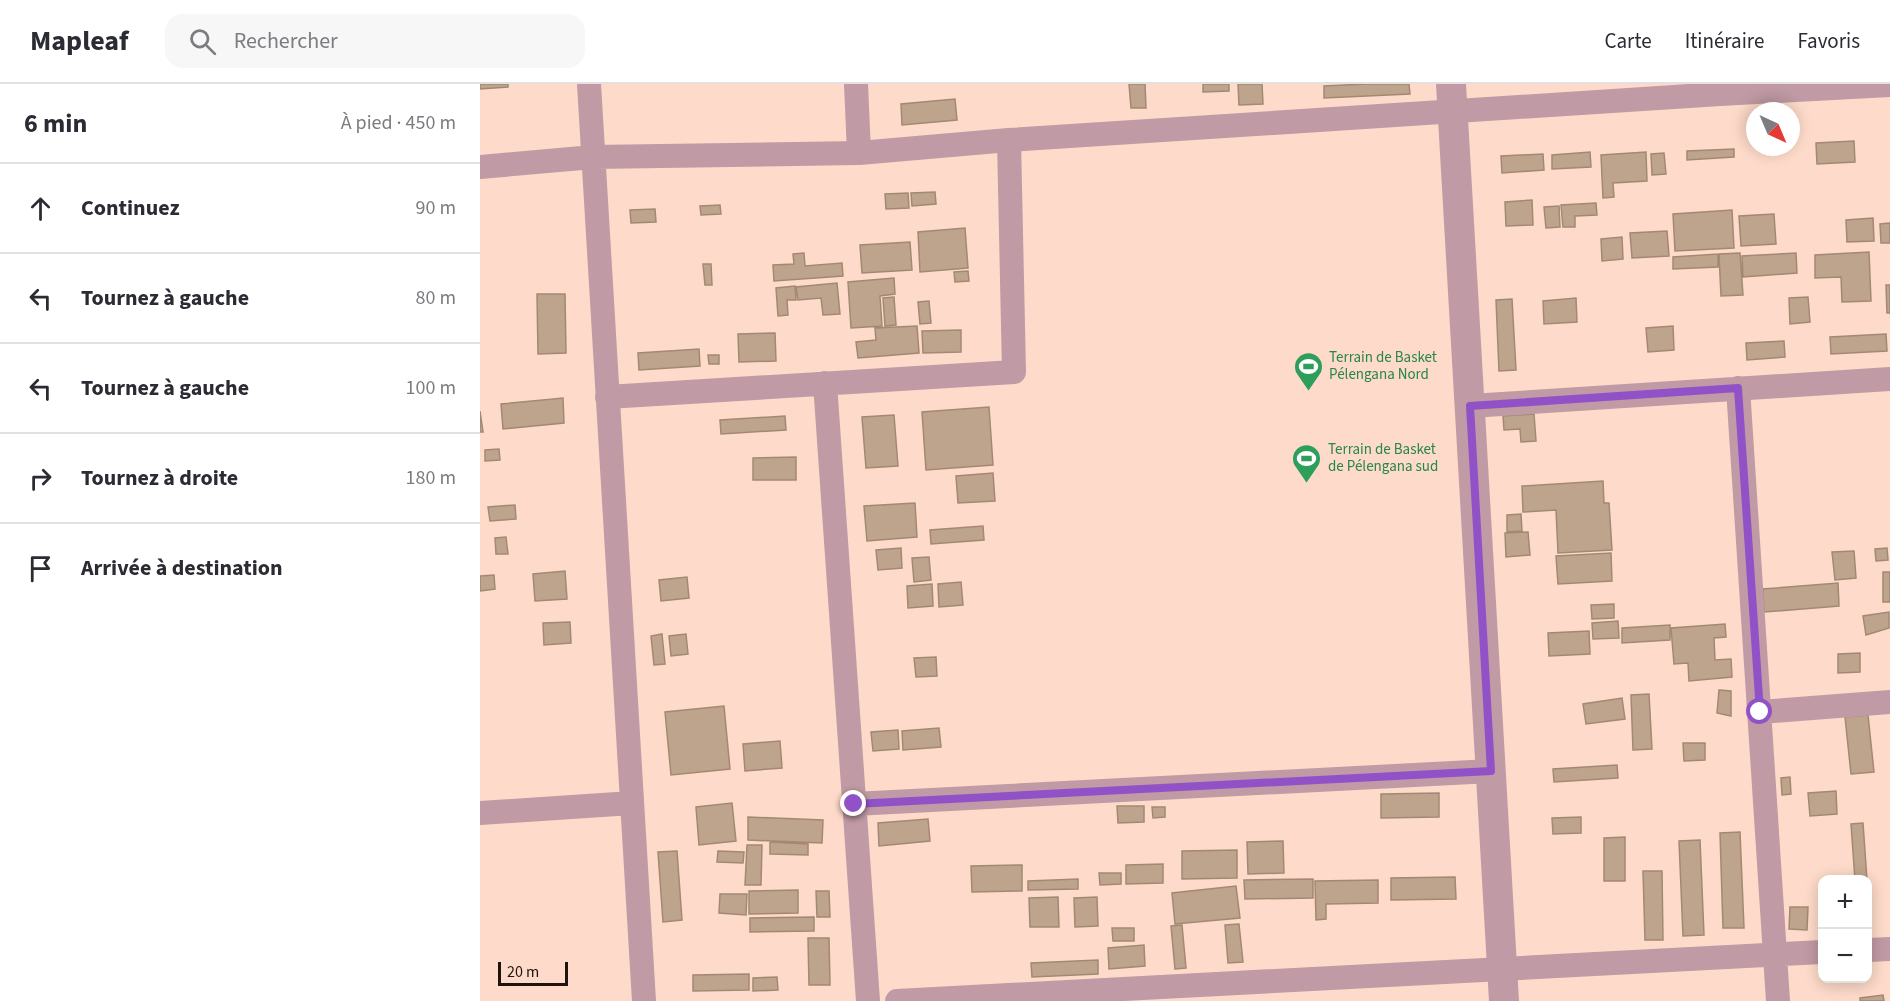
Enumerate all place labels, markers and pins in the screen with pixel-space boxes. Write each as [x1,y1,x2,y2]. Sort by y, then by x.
place label: Terrain de Basket Pélengana Nord [1329,347,1437,385]
sports icon: Terrain de Basket Pélengana Nord [1292,350,1324,392]
place label: Terrain de Basket de Pélengana sud [1328,439,1438,477]
sports icon: Terrain de Basket de Pélengana sud [1291,442,1323,484]

